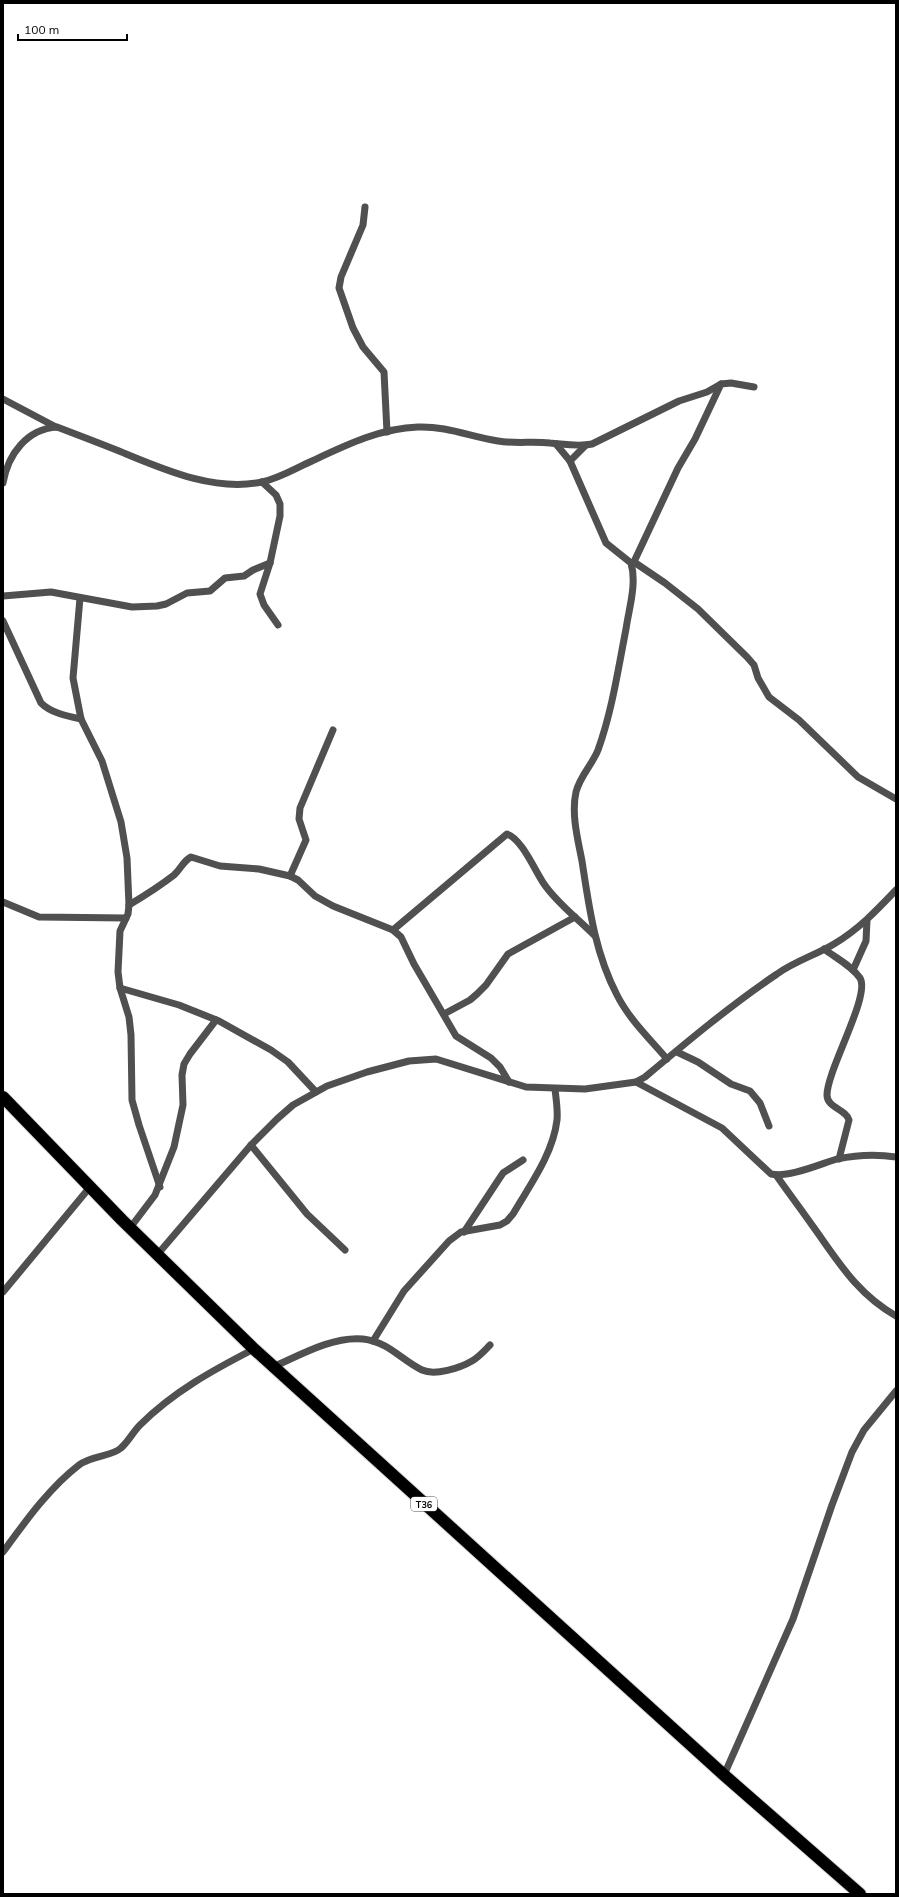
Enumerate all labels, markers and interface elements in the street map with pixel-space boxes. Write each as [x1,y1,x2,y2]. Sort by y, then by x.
scale bar [18,16,127,42]
text: 100 m [24,22,59,37]
road number: T36 [411,1497,437,1511]

